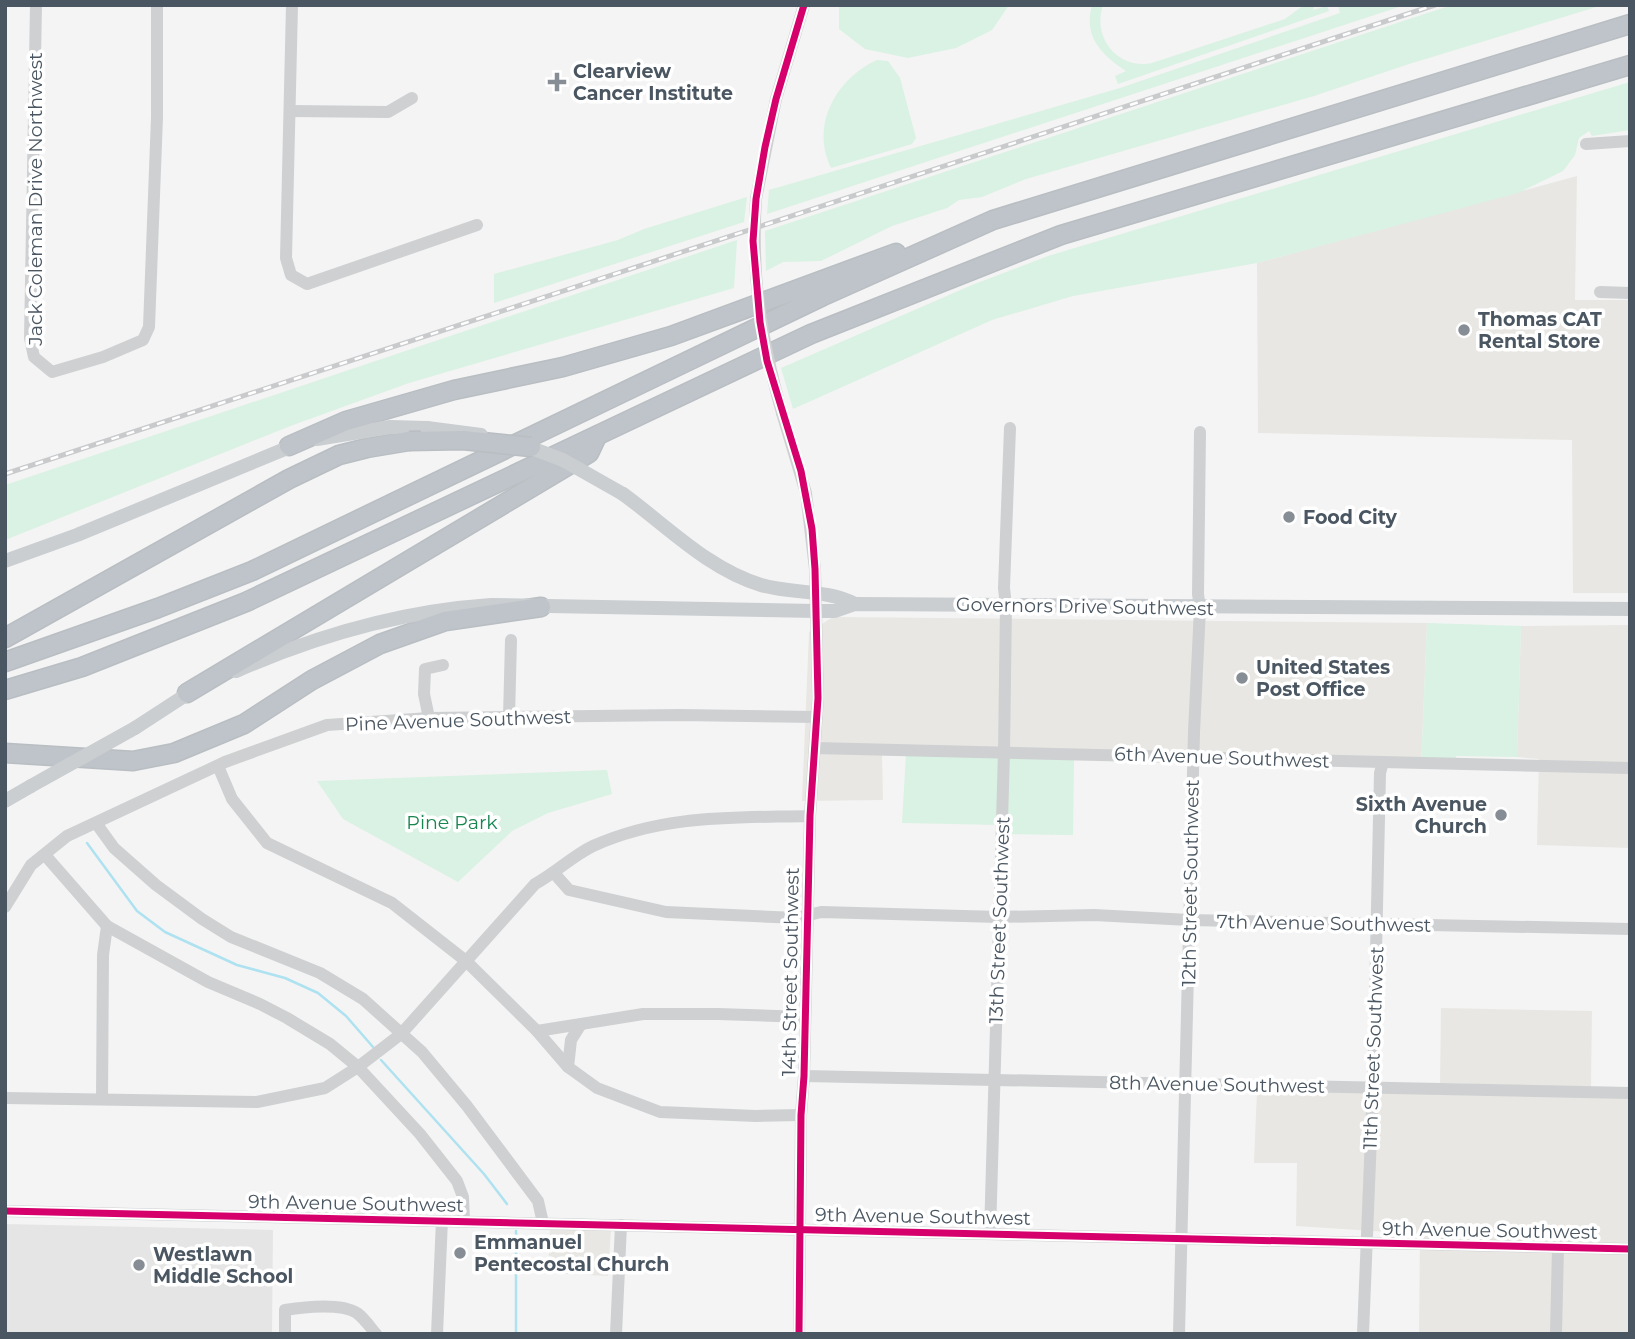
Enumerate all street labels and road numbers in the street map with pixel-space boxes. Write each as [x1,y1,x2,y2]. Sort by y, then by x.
street label: Jack Coleman Drive Northwest [24,52,47,347]
street label: Governors Drive Southwest [956,593,1215,620]
street label: Pine Avenue Southwest [345,705,572,736]
street label: 6th Avenue Southwest [1114,742,1330,773]
street label: 12th Street Southwest [1177,779,1204,987]
street label: 13th Street Southwest [984,816,1015,1024]
street label: 14th Street Southwest [777,867,804,1077]
street label: 7th Avenue Southwest [1216,910,1432,937]
street label: 11th Street Southwest [1358,946,1389,1150]
street label: 8th Avenue Southwest [1109,1071,1325,1098]
street label: 9th Avenue Southwest [248,1190,464,1217]
street label: 9th Avenue Southwest [815,1203,1031,1230]
street label: 9th Avenue Southwest [1382,1217,1598,1244]

